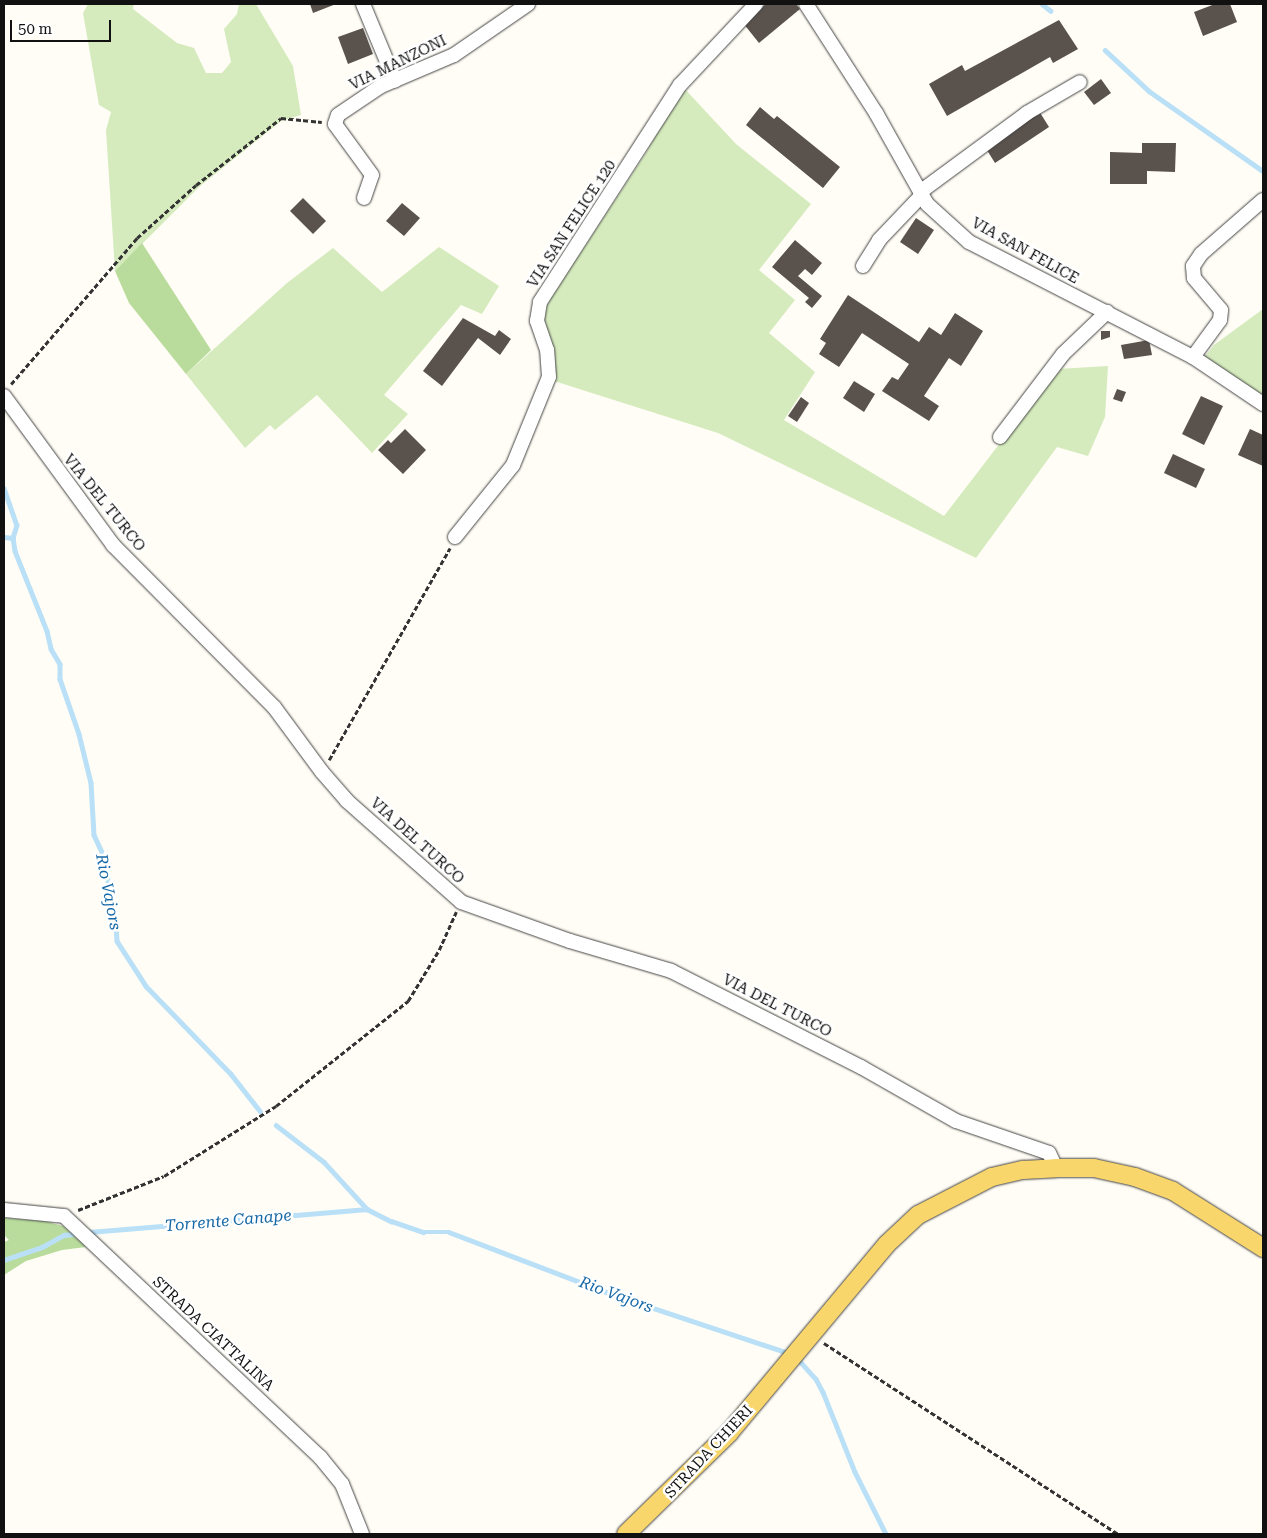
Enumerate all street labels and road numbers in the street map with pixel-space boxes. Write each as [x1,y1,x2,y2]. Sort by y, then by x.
street label: VIA MANZONI [346,32,450,94]
street label: VIA SAN FELICE 120 [524,157,620,291]
street label: VIA SAN FELICE [968,214,1082,288]
street label: VIA DEL TURCO [59,451,149,555]
street label: VIA DEL TURCO [366,794,468,888]
street label: VIA DEL TURCO [720,971,834,1041]
street label: STRADA CIATTALINA [149,1273,277,1395]
street label: STRADA CHIERI [661,1402,757,1502]

